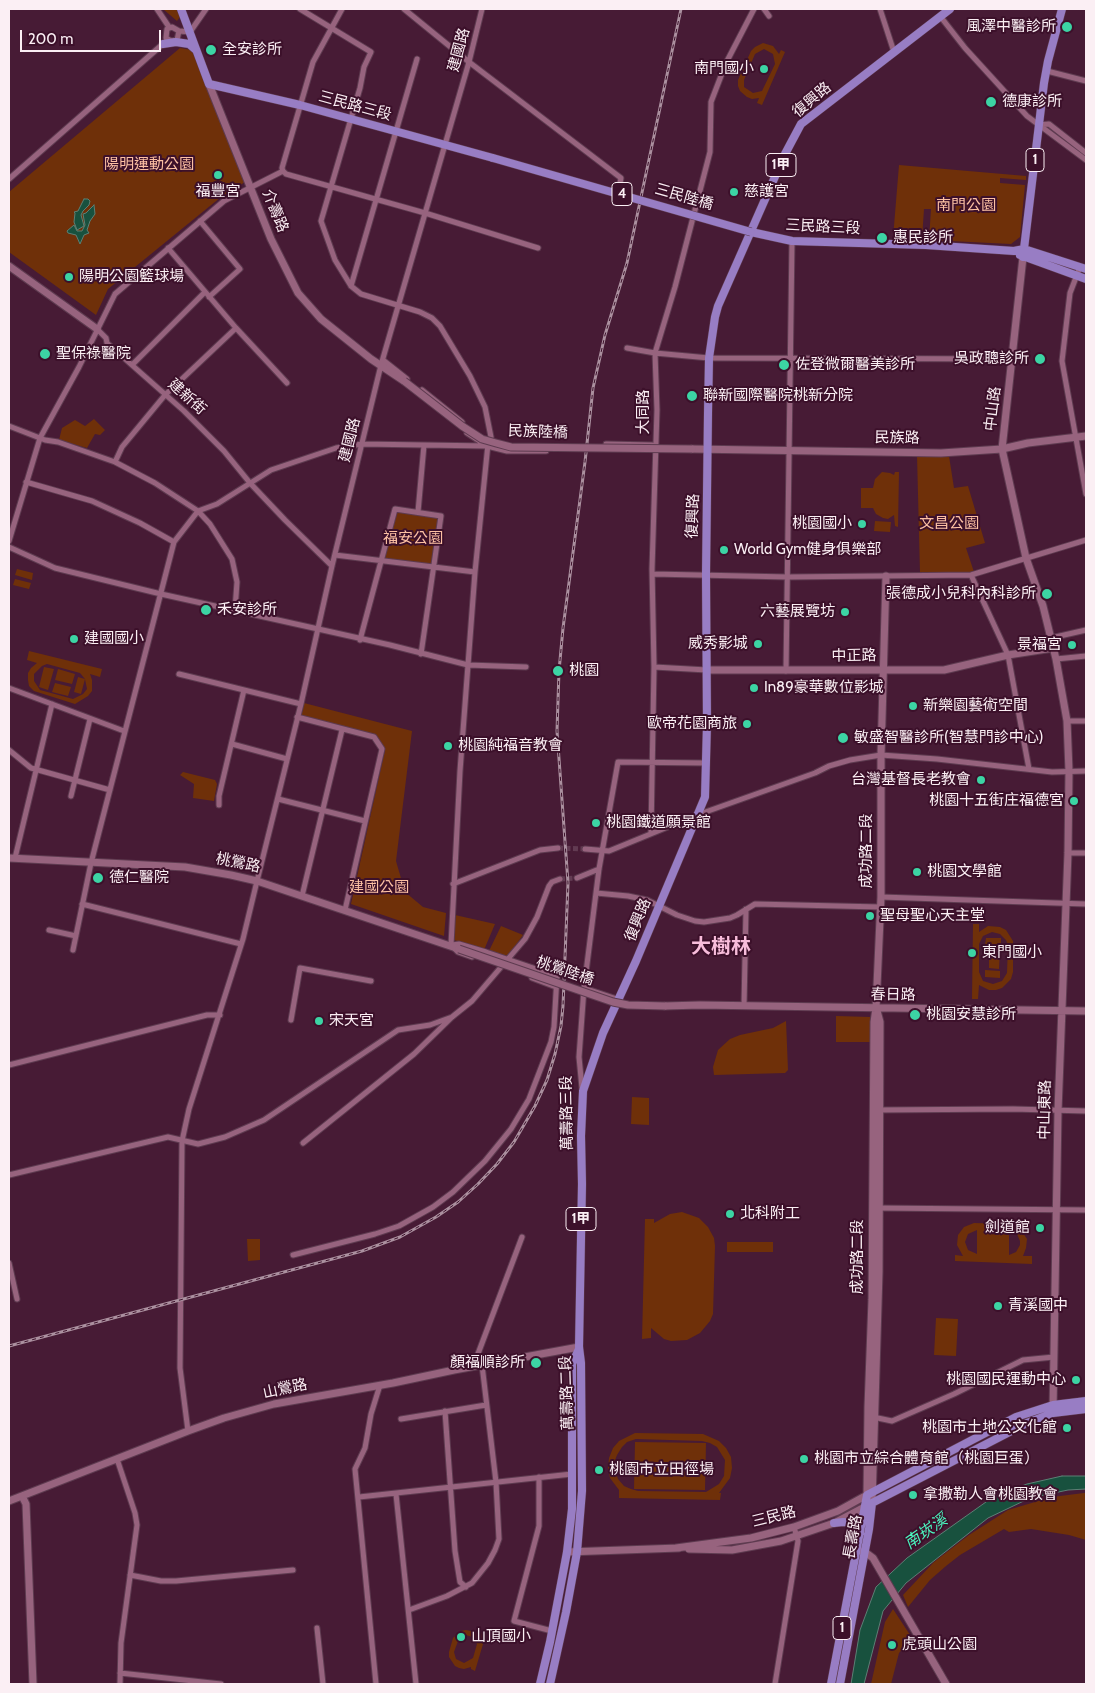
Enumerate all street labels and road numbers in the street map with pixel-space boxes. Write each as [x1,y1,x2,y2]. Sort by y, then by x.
street label: 建國路 [444,26,474,74]
street label: 復興路 [789,79,835,121]
street label: 三民路三段 [316,88,394,124]
road number: 1 [1026,148,1044,172]
road number: 1甲 [766,154,796,176]
street label: 三民陸橋 [653,180,715,214]
road number: 4 [612,182,632,205]
street label: 介壽路 [258,187,292,235]
street label: 三民路三段 [785,216,861,238]
street label: 建新街 [164,375,210,419]
street label: 中山路 [981,386,1005,432]
street label: 大同路 [635,390,653,434]
street label: 建國路 [336,416,364,464]
street label: 民族陸橋 [508,422,568,442]
street label: 民族路 [874,429,920,447]
street label: 復興路 [683,493,703,539]
street label: 中正路 [831,647,877,665]
street label: 成功路二段 [858,814,876,888]
street label: 桃鶯路 [214,850,262,876]
street label: 復興路 [621,896,655,944]
street label: 桃鶯陸橋 [534,953,596,989]
street label: 春日路 [870,986,916,1004]
street label: 萬壽路三段 [557,1075,577,1151]
street label: 中山東路 [1035,1080,1055,1140]
road number: 1甲 [566,1208,596,1230]
street label: 成功路二段 [849,1220,867,1294]
street label: 萬壽路二段 [557,1355,577,1431]
street label: 山鶯路 [261,1376,309,1402]
street label: 三民路 [750,1503,798,1531]
street label: 長壽路 [840,1513,866,1561]
road number: 1 [833,1616,851,1640]

